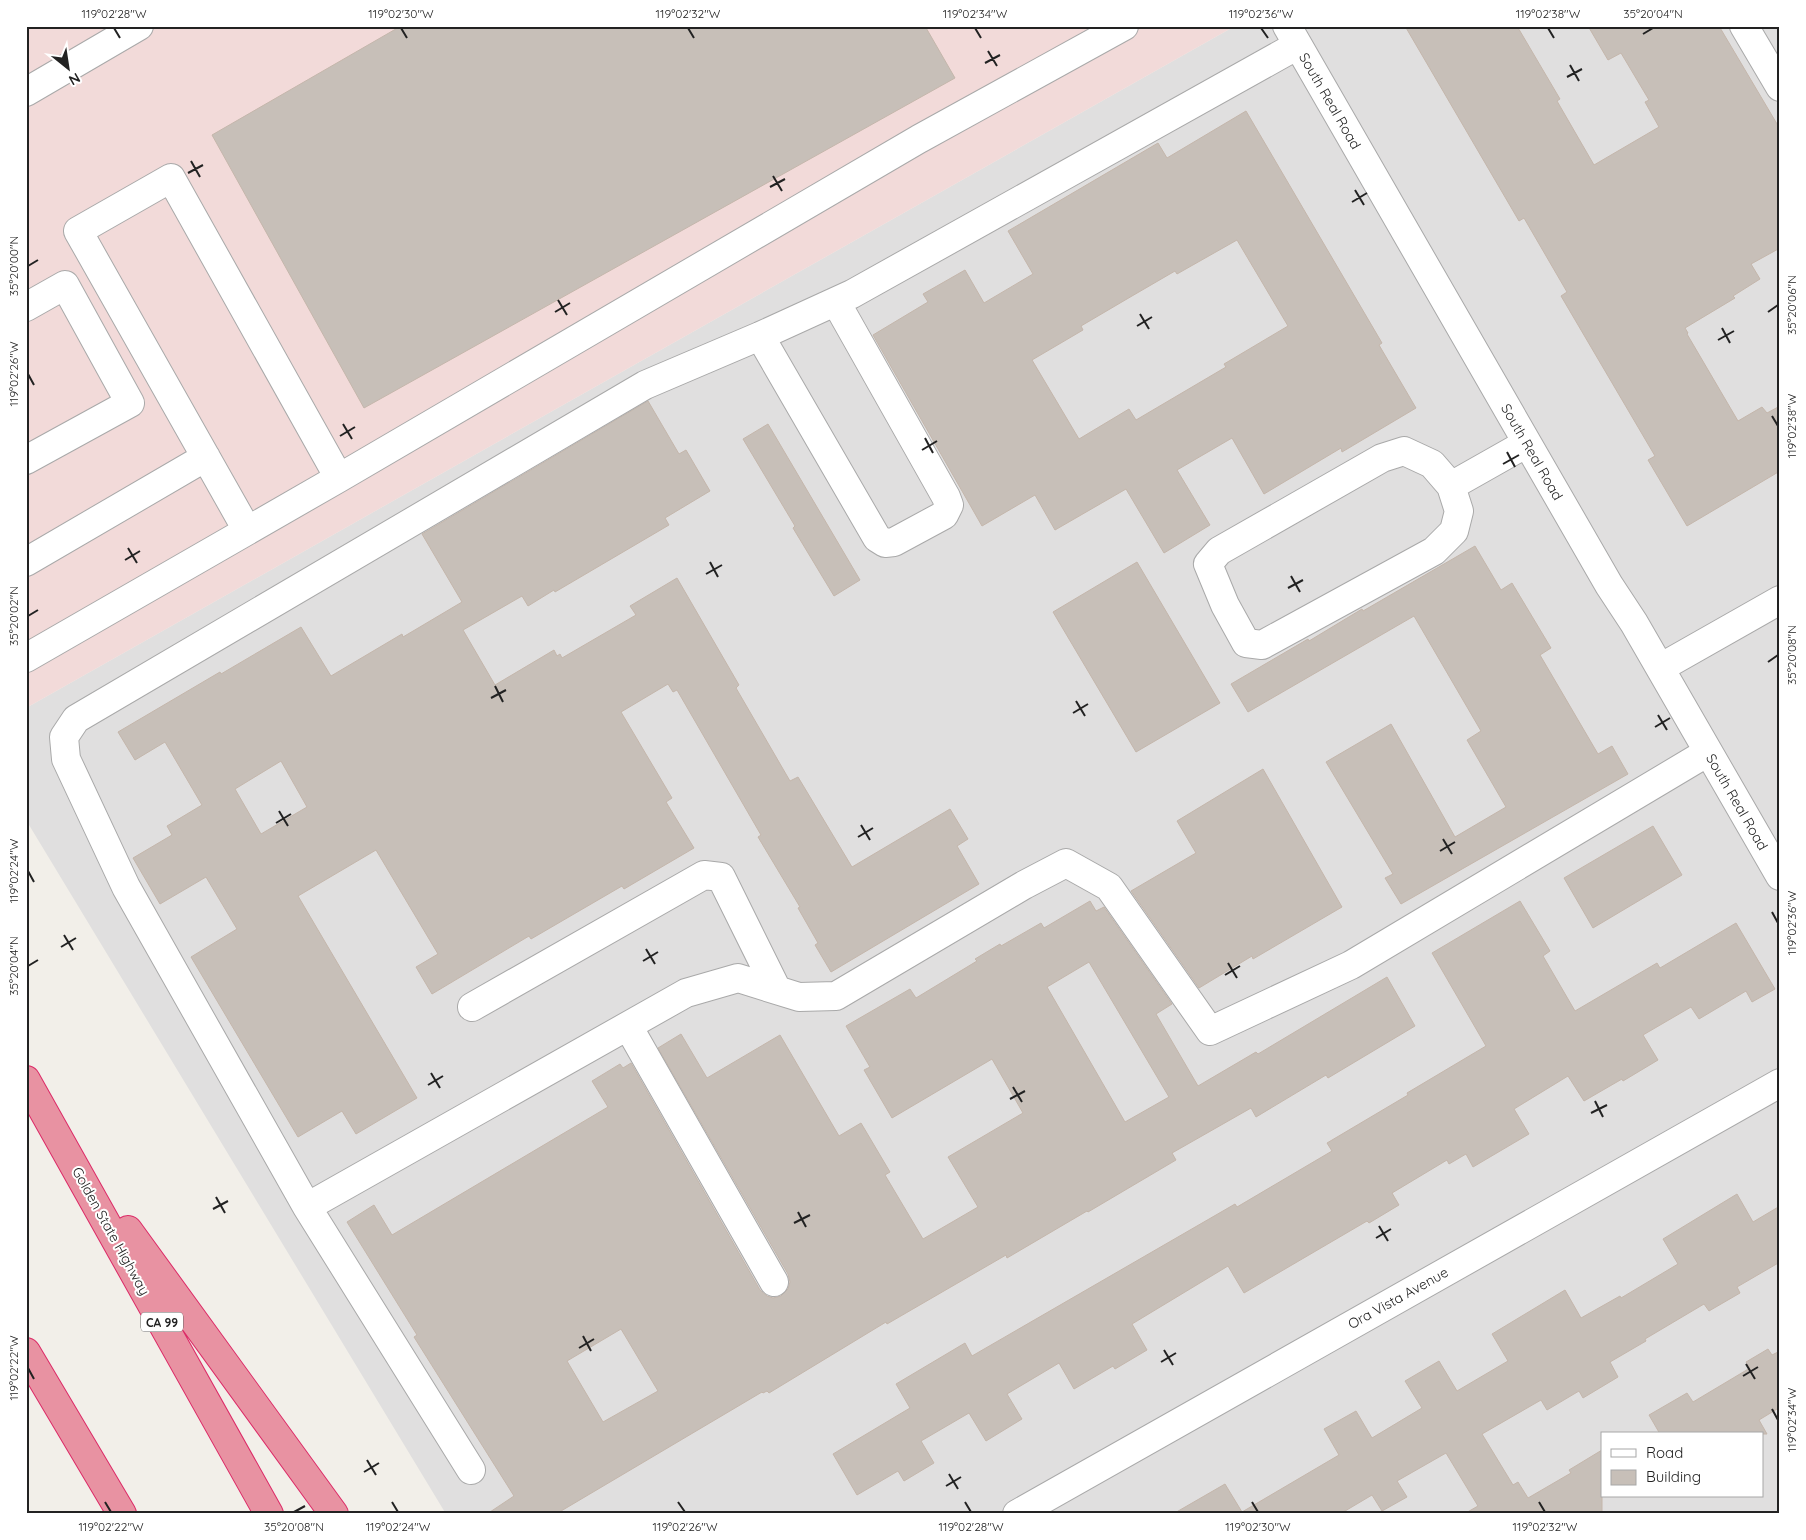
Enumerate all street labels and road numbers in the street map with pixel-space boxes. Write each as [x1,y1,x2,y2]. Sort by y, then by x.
street label: South Real Road [1295,50,1365,152]
street label: South Real Road [1497,401,1567,503]
street label: South Real Road [1702,751,1772,853]
street label: Golden State Highway [68,1164,154,1298]
street label: Ora Vista Avenue [1345,1263,1451,1333]
road number: CA 99 [141,1312,183,1331]

